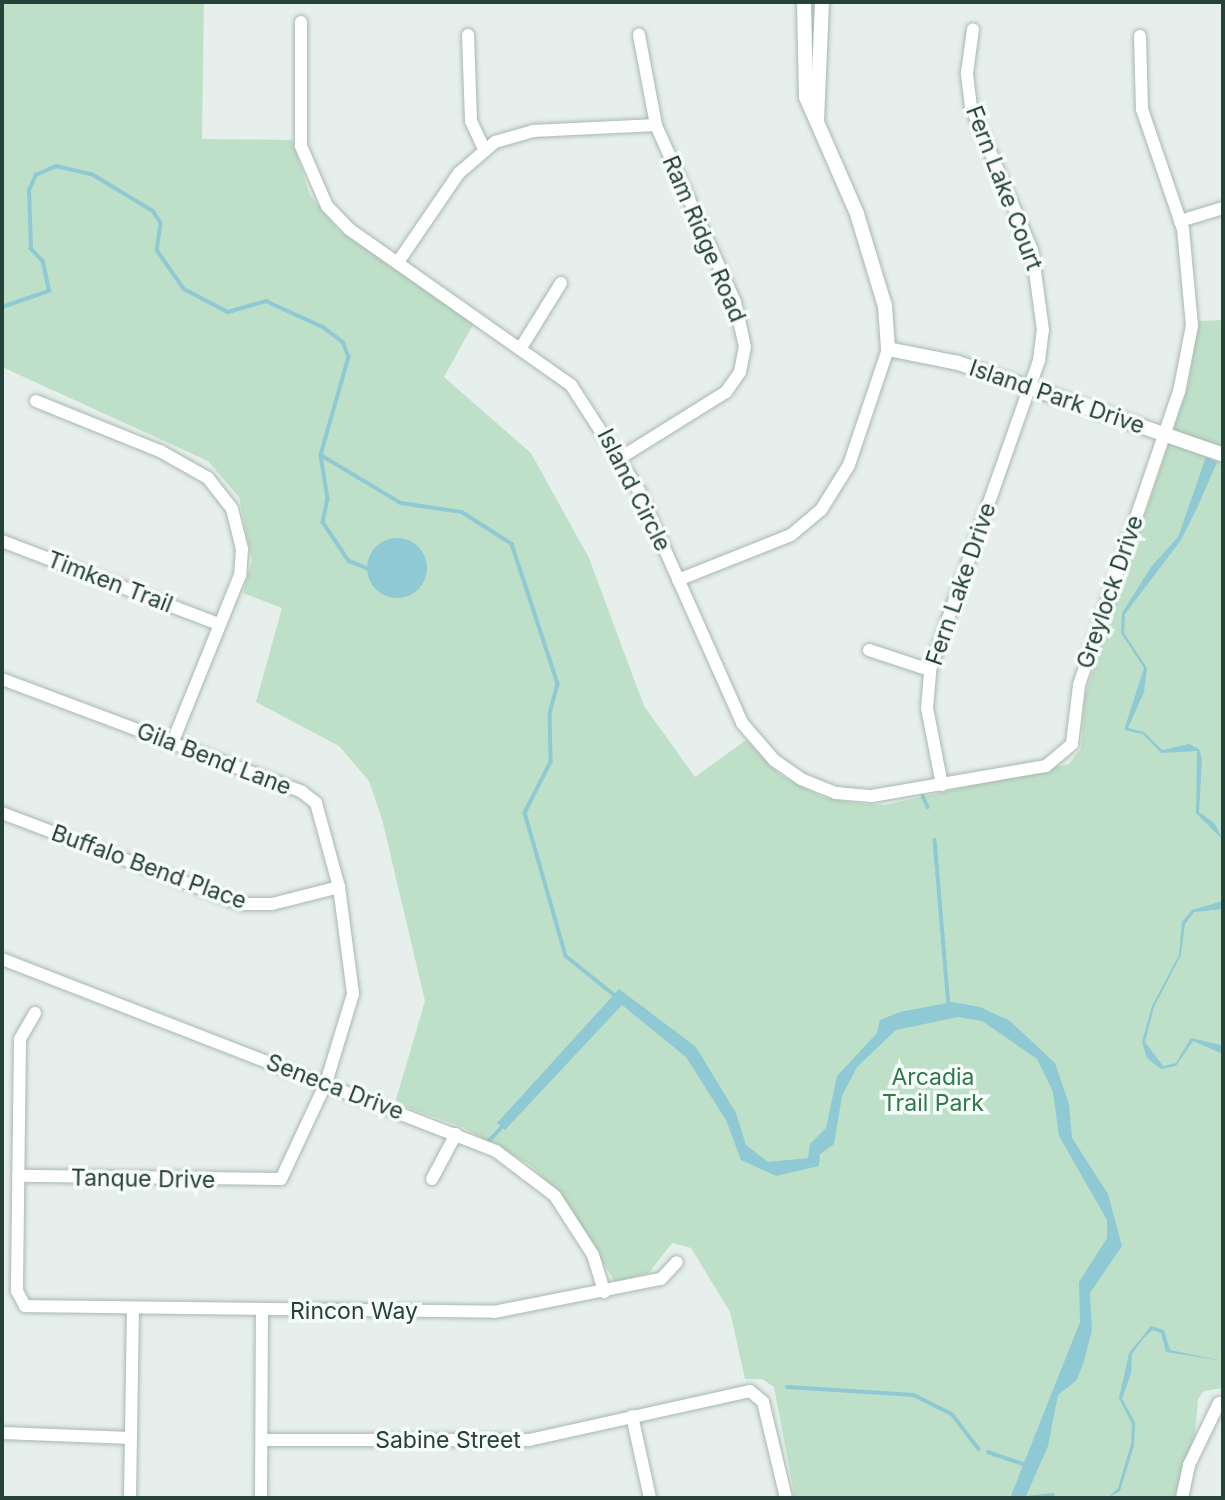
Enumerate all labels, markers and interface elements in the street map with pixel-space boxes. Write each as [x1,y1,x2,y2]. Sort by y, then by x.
street label: Fern Lake Court [960,102,1048,274]
street label: Ram Ridge Road [656,152,752,326]
street label: Island Park Drive [966,354,1148,440]
street label: Island Circle [591,424,677,556]
street label: Fern Lake Drive [920,499,1002,669]
street label: Greylock Drive [1071,512,1149,672]
street label: Timken Trail [43,545,177,619]
street label: Gila Bend Lane [133,717,295,801]
street label: Buffalo Bend Place [48,819,250,915]
street label: Seneca Drive [262,1048,408,1126]
park label: Arcadia Trail Park [882,1063,984,1117]
street label: Tanque Drive [71,1164,215,1194]
street label: Rincon Way [290,1297,418,1325]
street label: Sabine Street [375,1426,521,1454]

